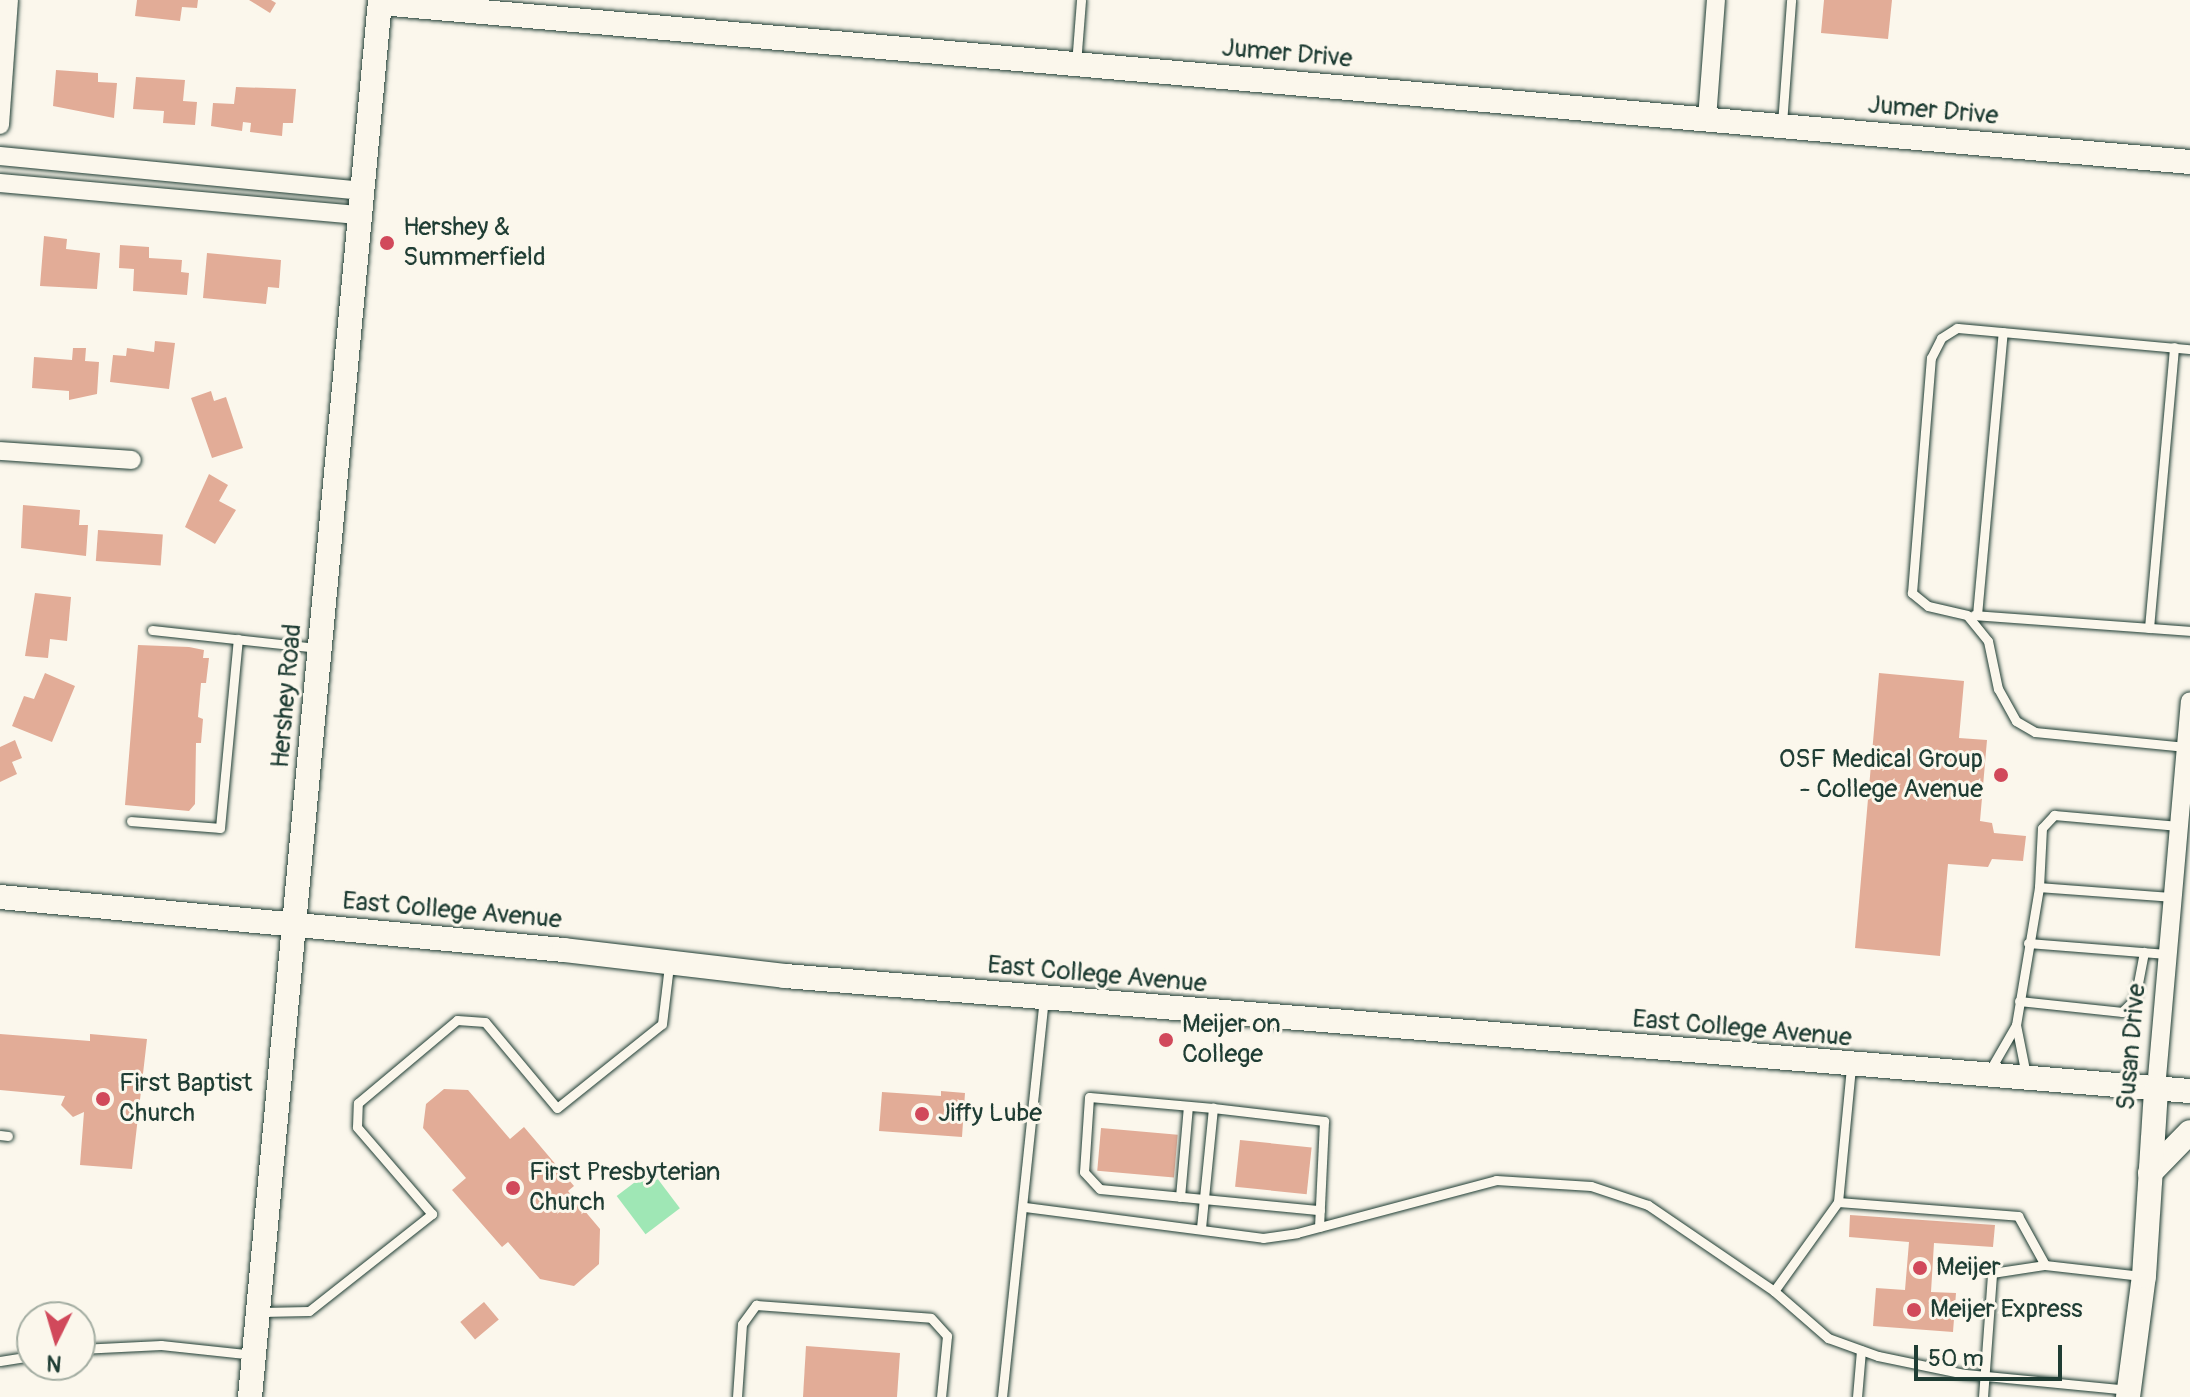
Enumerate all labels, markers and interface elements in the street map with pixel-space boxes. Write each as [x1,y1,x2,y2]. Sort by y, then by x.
street label: Jumer Drive [1220,33,1354,75]
street label: Jumer Drive [1866,90,2000,132]
place label: Hershey & Summerfield [403,212,546,274]
marker: Hershey & Summerfield [378,234,396,252]
street label: Hershey Road [265,623,309,769]
place label: OSF Medical Group - College Avenue [1779,744,1983,806]
marker: OSF Medical Group - College Avenue [1990,764,2012,786]
street label: East College Avenue [341,886,563,936]
street label: East College Avenue [986,950,1208,1000]
street label: Susan Drive [2111,982,2153,1112]
street label: East College Avenue [1631,1004,1853,1054]
place label: Meijer on College [1182,1009,1281,1070]
marker: Meijer on College [1157,1031,1175,1049]
place label: First Baptist Church [119,1068,253,1130]
marker: First Baptist Church [94,1090,112,1108]
place label: Jiffy Lube [938,1098,1042,1130]
marker: Jiffy Lube [913,1105,931,1123]
place label: First Presbyterian Church [529,1157,720,1218]
marker: First Presbyterian Church [504,1179,522,1197]
place label: Meijer [1936,1252,2001,1284]
marker: Meijer [1911,1259,1929,1277]
place label: Meijer Express [1930,1294,2083,1326]
north arrow [16,1301,96,1381]
marker: Meijer Express [1905,1301,1923,1319]
scale bar [1918,1329,2066,1379]
text: 50 m [1928,1344,1984,1373]
text: N [45,1348,63,1378]

